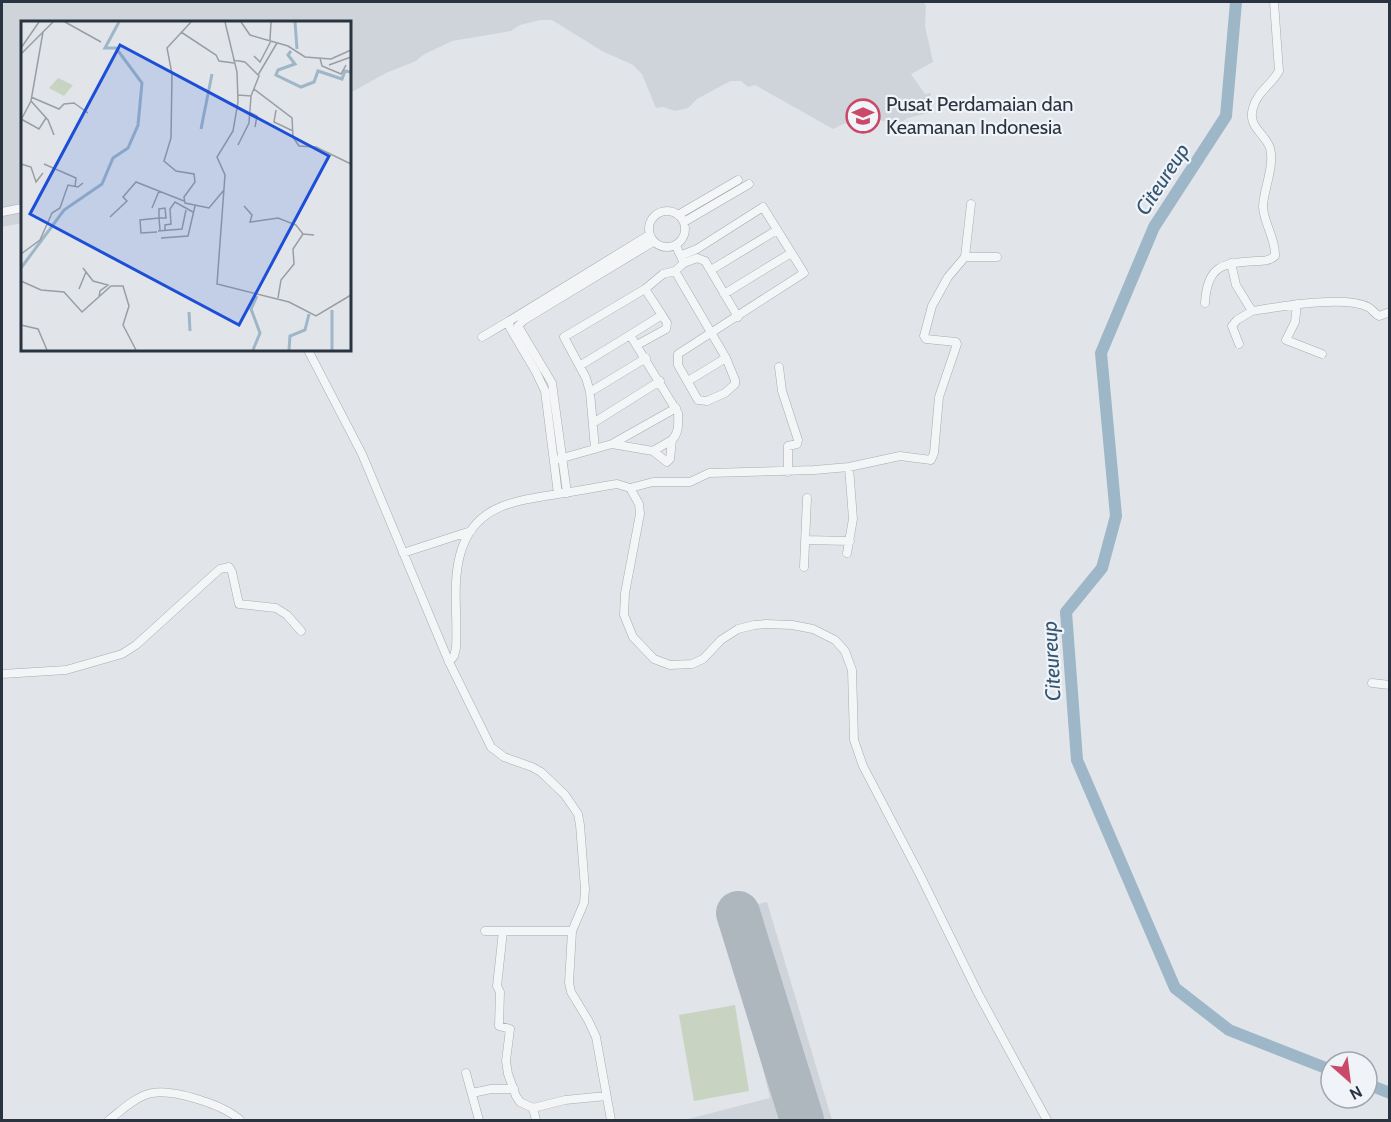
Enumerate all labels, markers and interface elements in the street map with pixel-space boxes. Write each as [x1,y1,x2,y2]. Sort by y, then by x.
inset map [21,21,351,351]
place label: Pusat Perdamaian dan Keamanan Indonesia [886,92,1073,139]
school or university icon: Pusat Perdamaian dan Keamanan Indonesia [845,98,881,134]
water label: Citeureup [1130,138,1194,220]
water label: Citeureup [1036,620,1066,702]
north arrow [1319,1050,1379,1110]
text: N [1346,1082,1365,1104]

